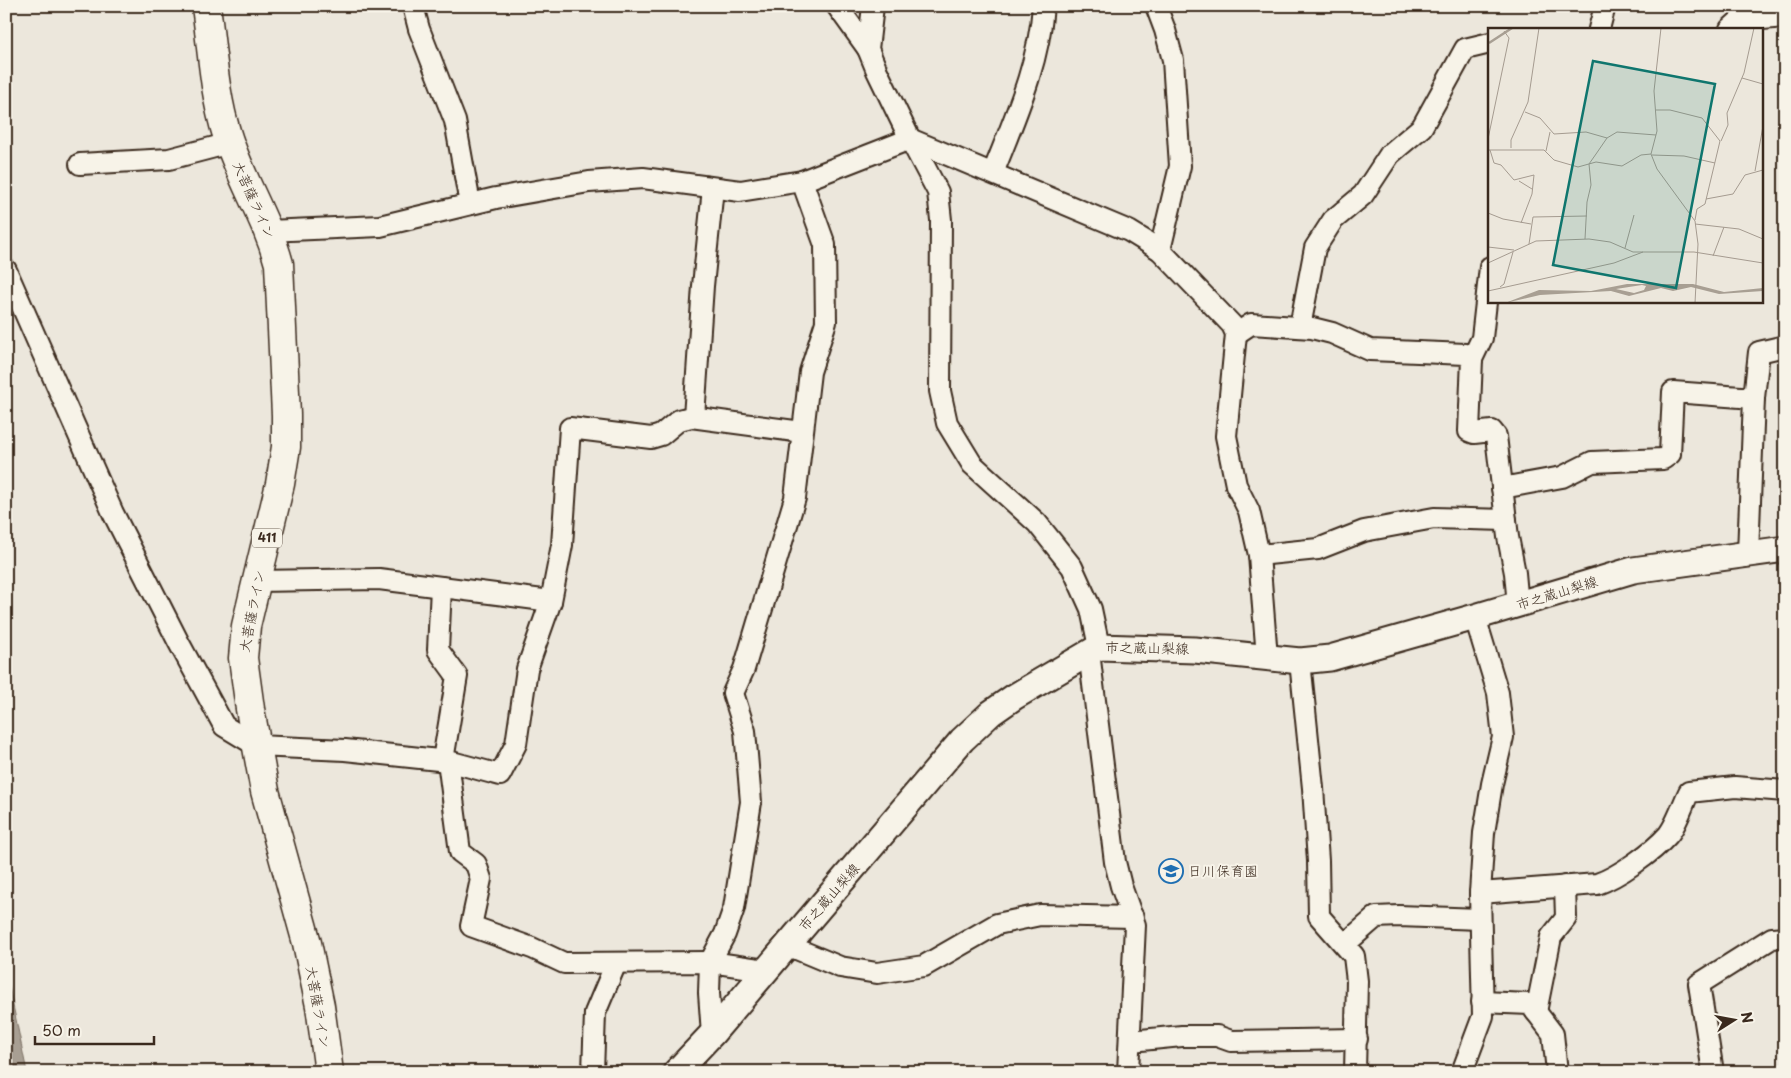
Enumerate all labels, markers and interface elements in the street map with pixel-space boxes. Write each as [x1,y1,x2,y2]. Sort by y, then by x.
inset map [1488,28,1764,302]
street label: 大菩薩ライン [228,157,281,242]
road number: 411 [252,528,282,548]
street label: 大菩薩ライン [233,568,270,654]
street label: 市之蔵山梨線 [1514,570,1600,615]
street label: 市之蔵山梨線 [1105,636,1189,659]
street label: 市之蔵山梨線 [793,858,864,935]
school or university icon: 日川保育園 [1158,858,1184,884]
place label: 日川保育園 [1188,860,1258,881]
street label: 大菩薩ライン [301,964,336,1050]
north arrow [1708,996,1758,1046]
text: N [1736,1010,1759,1025]
scale bar [35,1013,154,1045]
text: 50 m [42,1018,81,1041]

